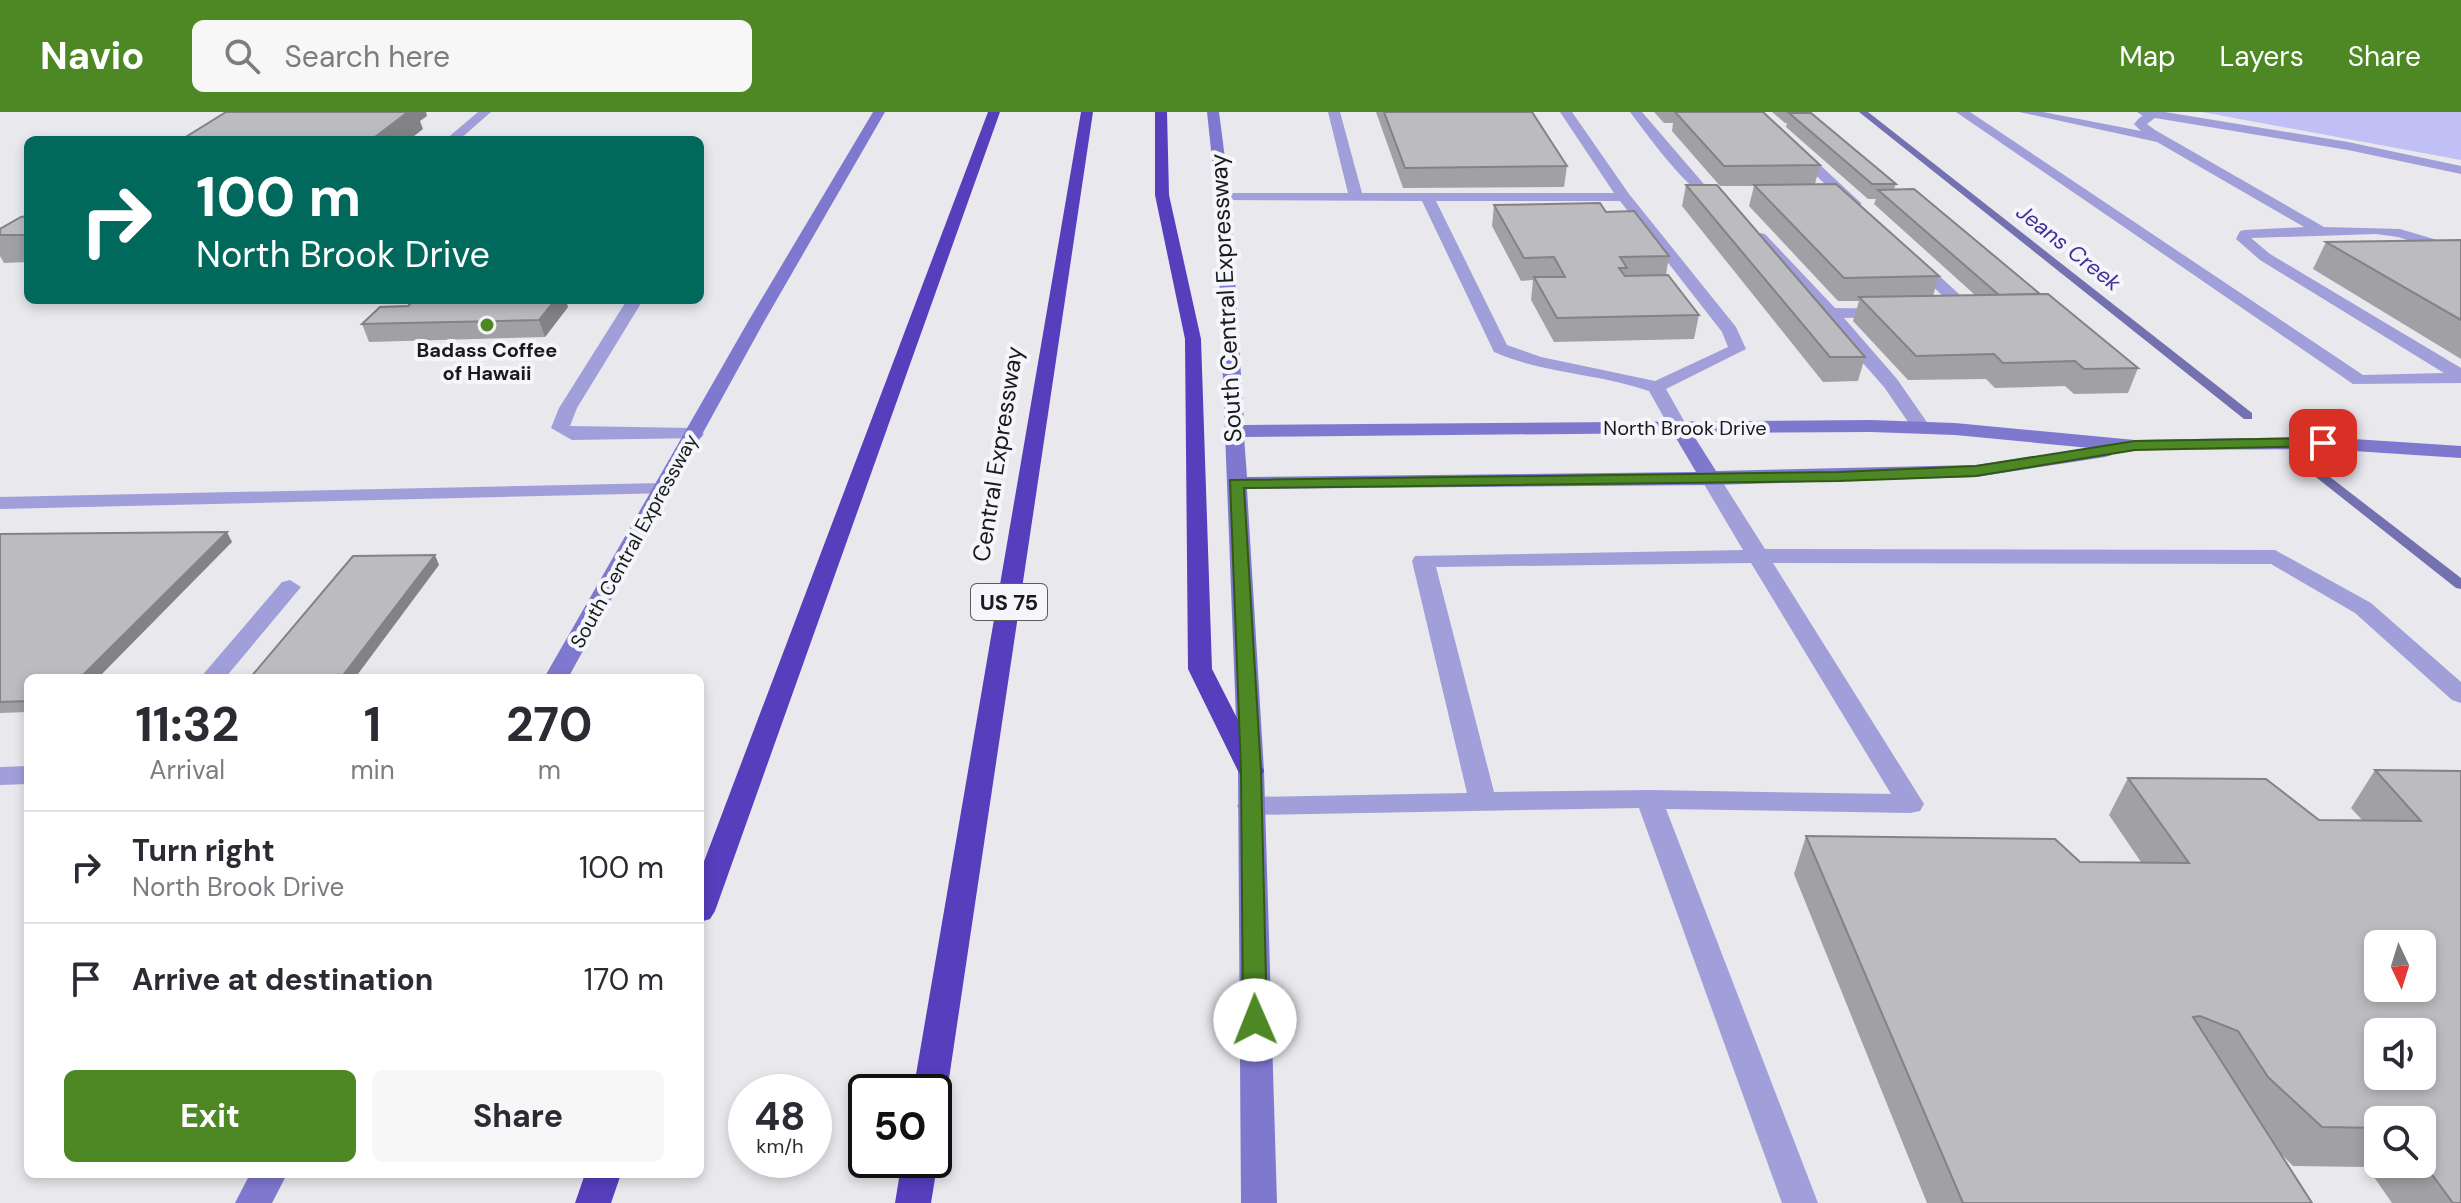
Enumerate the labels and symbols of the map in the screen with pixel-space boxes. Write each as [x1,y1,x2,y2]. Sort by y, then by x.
street label: South Central Expressway [1202,153,1249,443]
water label: Jeans Creek [2010,197,2128,298]
marker: Badass Coffee of Hawaii [478,316,496,334]
place label: Badass Coffee of Hawaii [417,337,557,386]
street label: Central Expressway [965,344,1030,564]
pin [2289,409,2357,477]
street label: North Brook Drive [1603,415,1767,441]
street label: South Central Expressway [564,429,704,653]
road number: US 75 [971,584,1047,620]
north arrow [2364,930,2436,1002]
position arrow [1213,978,1297,1062]
speed limit sign: 50 [848,1074,952,1178]

